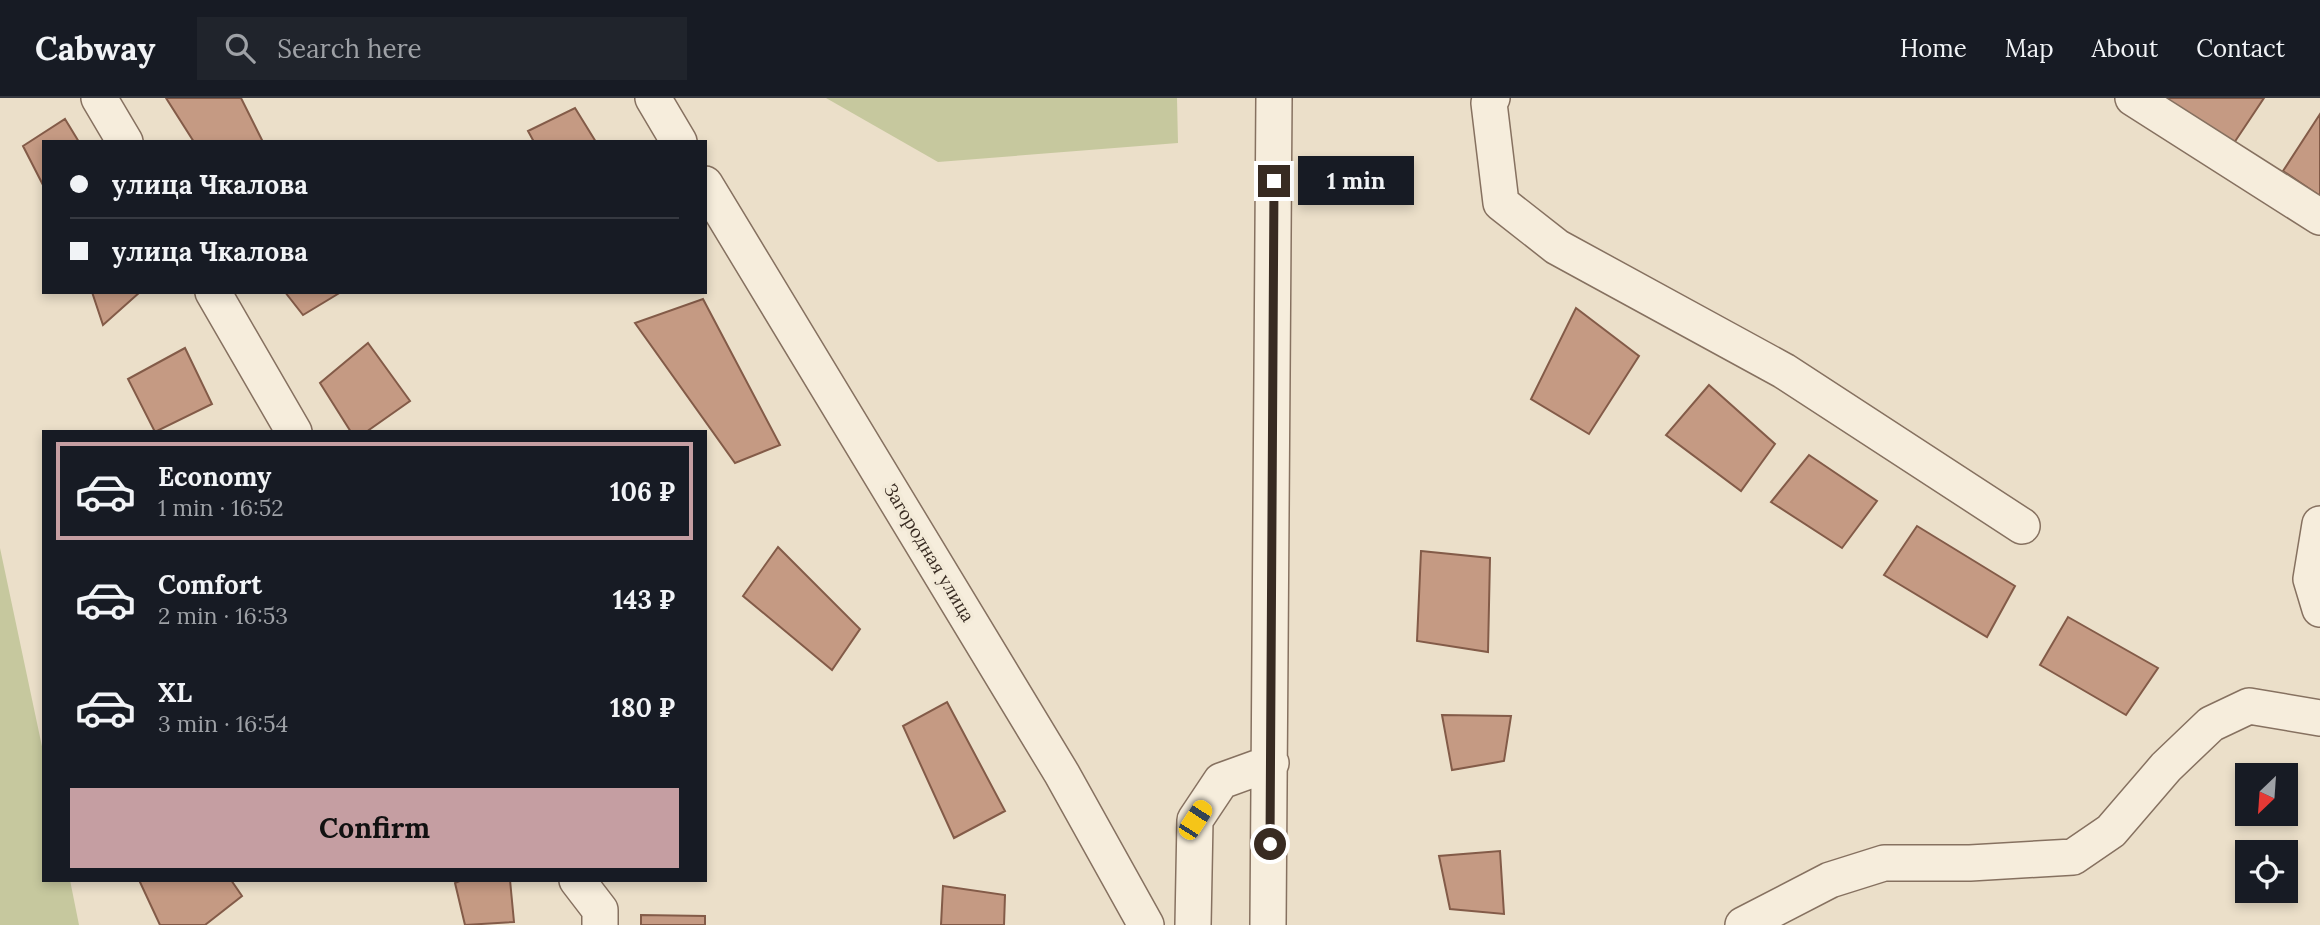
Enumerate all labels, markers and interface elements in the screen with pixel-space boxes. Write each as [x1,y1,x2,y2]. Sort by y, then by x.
search box [197,17,687,80]
text: Cabway [35,27,155,69]
icon: search [221,29,259,67]
text: Search here [277,32,422,65]
text: Home [1900,33,1967,64]
text: Map [2005,33,2054,64]
text: About [2092,33,2158,64]
text: Contact [2196,33,2285,64]
callout: 1 min [1298,156,1414,206]
route end [1258,165,1290,197]
text: 1 min [1327,166,1385,195]
text: улица Чкалова [112,168,308,201]
text: улица Чкалова [112,235,308,268]
icon: car [74,460,137,523]
text: Economy [158,460,271,493]
text: 106 ₽ [610,475,675,508]
street label: Загородная улица [879,479,980,626]
text: 1 min · 16:52 [158,493,284,522]
icon: car [74,568,137,631]
text: Comfort [158,568,262,601]
text: 143 ₽ [613,583,675,616]
text: 2 min · 16:53 [158,601,288,630]
icon: car [74,676,137,739]
text: XL [158,676,192,709]
text: 180 ₽ [610,691,675,724]
text: 3 min · 16:54 [158,709,288,738]
north arrow [2235,763,2298,826]
map controls [2235,763,2298,903]
button: Confirm [70,788,679,868]
car [1175,797,1216,843]
route start [1254,828,1286,860]
button: locate [2235,840,2298,903]

